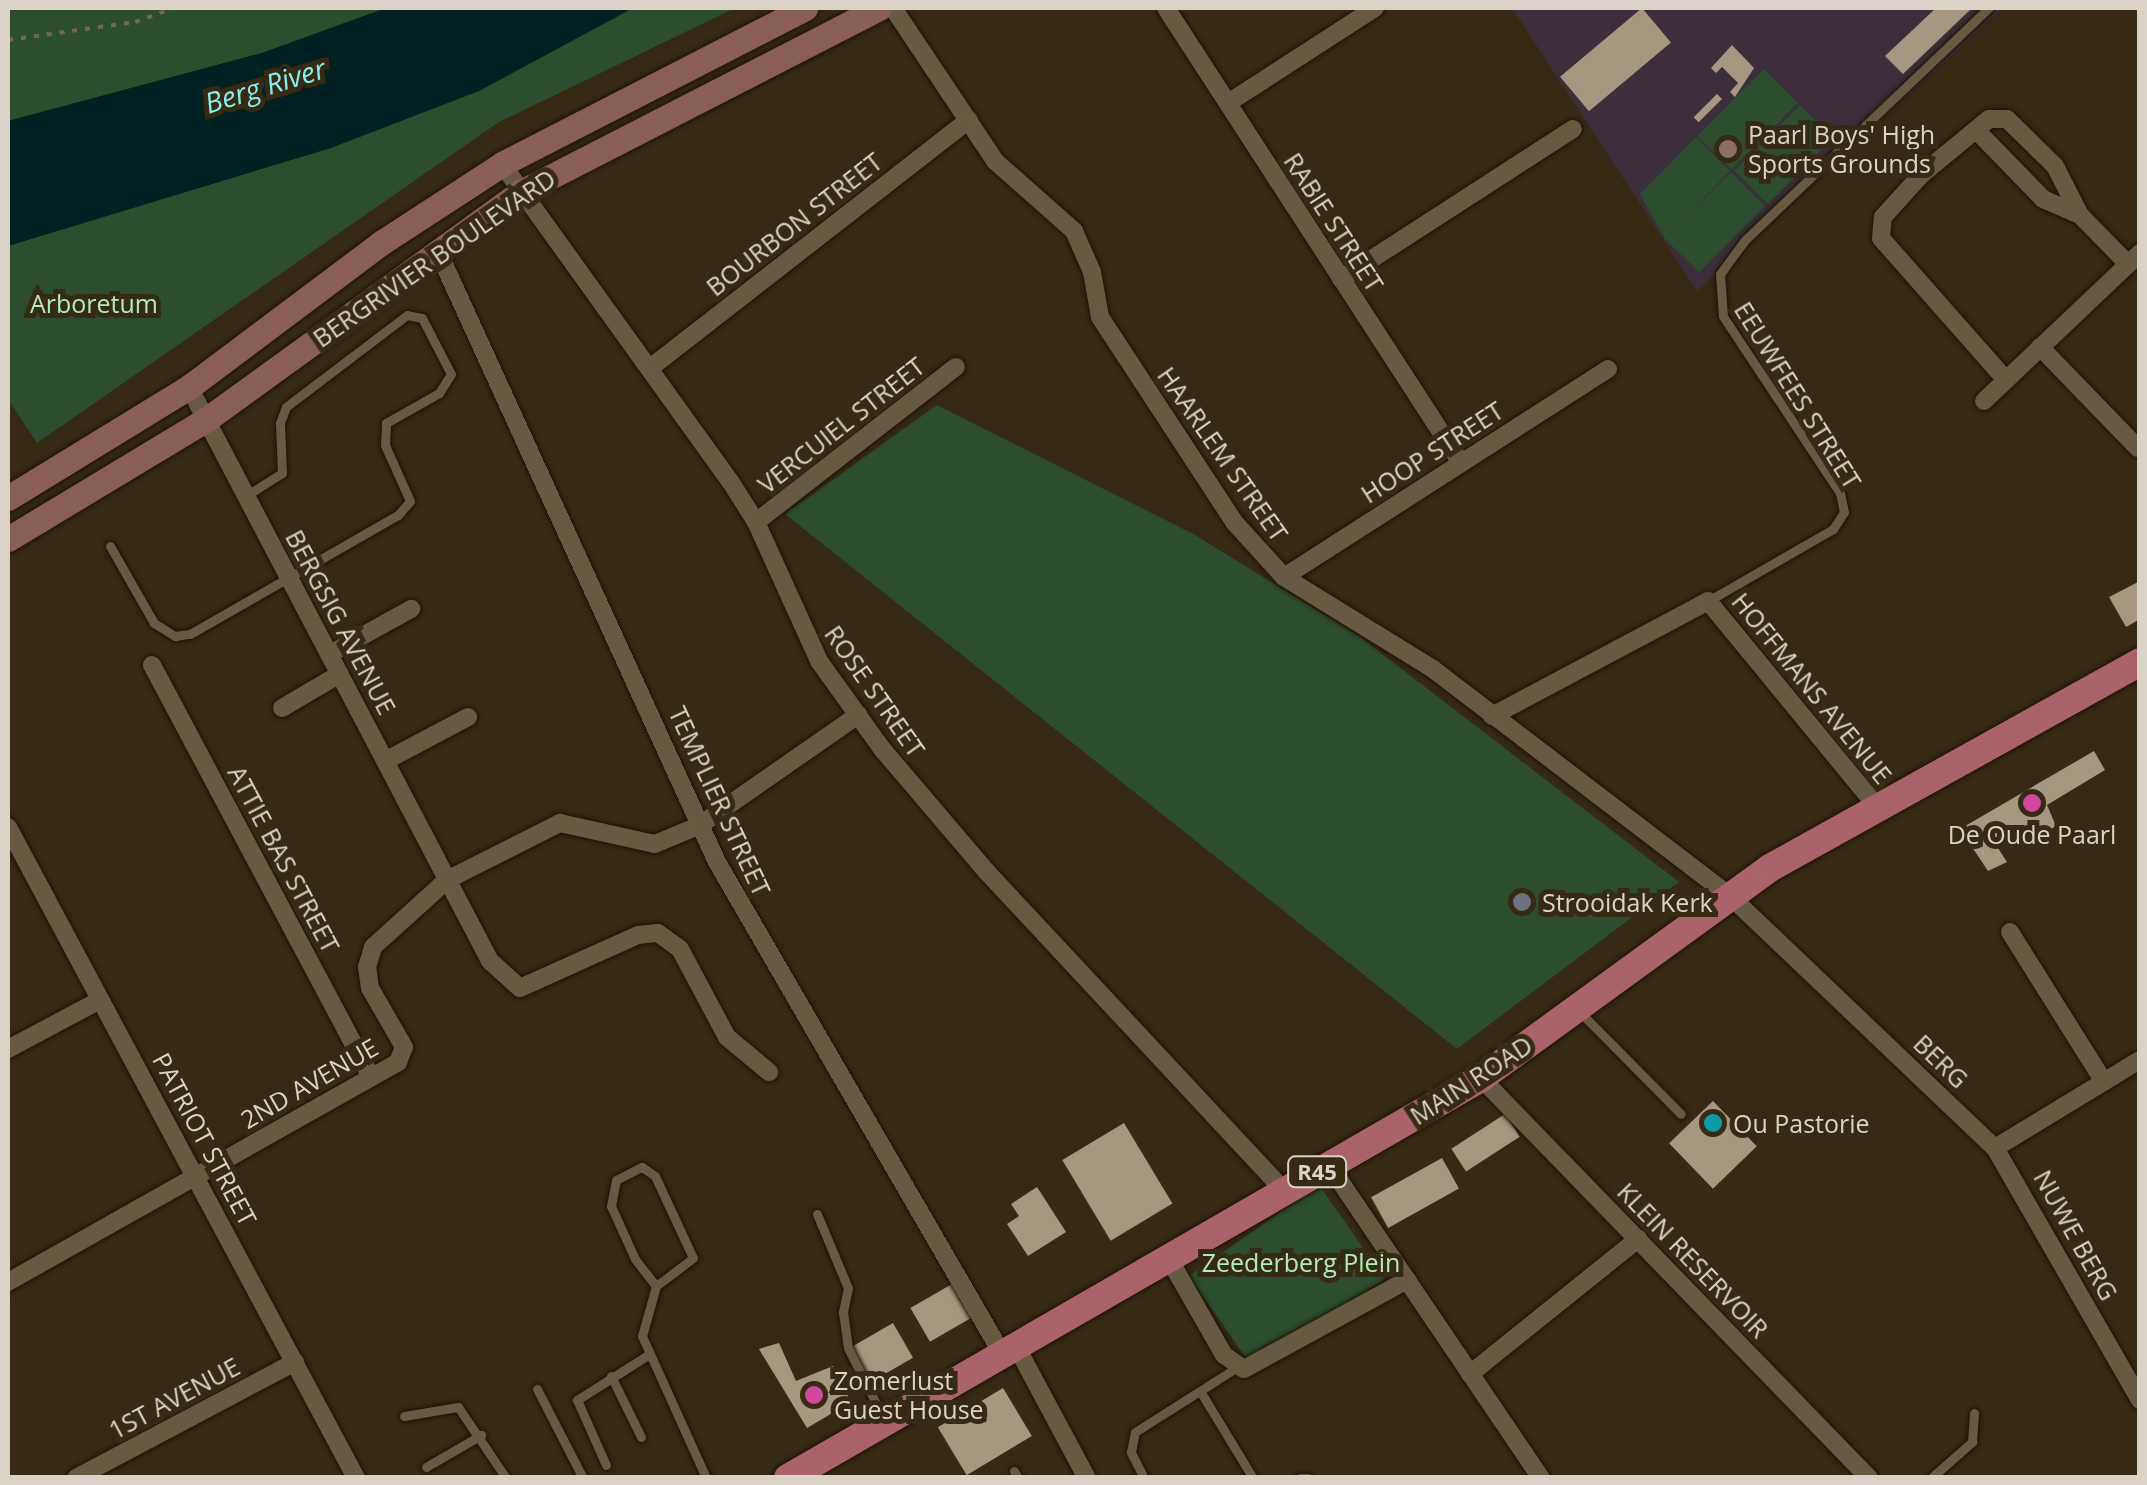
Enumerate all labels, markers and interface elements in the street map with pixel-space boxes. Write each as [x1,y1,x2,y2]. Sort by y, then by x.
water label: Berg River [201,51,329,119]
place label: Paarl Boys' High Sports Grounds [1748,120,1935,179]
marker: Paarl Boys' High Sports Grounds [1717,138,1739,160]
street label: BOURBON STREET [700,146,888,302]
street label: RABIE STREET [1278,147,1390,297]
street label: BERGRIVIER BOULEVARD [307,163,561,353]
park label: Arboretum [30,288,158,318]
street label: EEUWFEES STREET [1728,296,1868,494]
street label: VERCUIEL STREET [752,351,930,499]
street label: HAARLEM STREET [1152,361,1294,547]
street label: HOOP STREET [1355,395,1509,509]
street label: BERGSIG AVENUE [280,525,402,719]
street label: HOFFMANS AVENUE [1726,587,1898,789]
street label: ROSE STREET [819,620,931,762]
street label: TEMPLIER STREET [663,702,777,900]
street label: ATTIE BAS STREET [222,760,346,958]
marker: De Oude Paarl [2021,792,2043,814]
place label: De Oude Paarl [1948,819,2116,849]
place label: Strooidak Kerk [1542,887,1713,917]
marker: Strooidak Kerk [1511,891,1533,913]
street label: BERG [1908,1028,1974,1094]
street label: MAIN ROAD [1404,1029,1538,1131]
street label: 2ND AVENUE [235,1032,383,1134]
street label: PATRIOT STREET [147,1048,263,1230]
place label: Ou Pastorie [1733,1108,1870,1138]
marker: Ou Pastorie [1702,1112,1724,1134]
road number: R45 [1287,1155,1347,1189]
street label: NUWE BERG [2028,1165,2124,1305]
street label: KLEIN RESERVOIR [1611,1176,1775,1344]
park label: Zeederberg Plein [1202,1247,1400,1277]
street label: 1ST AVENUE [103,1351,245,1445]
place label: Zomerlust Guest House [834,1366,984,1425]
marker: Zomerlust Guest House [803,1384,825,1406]

